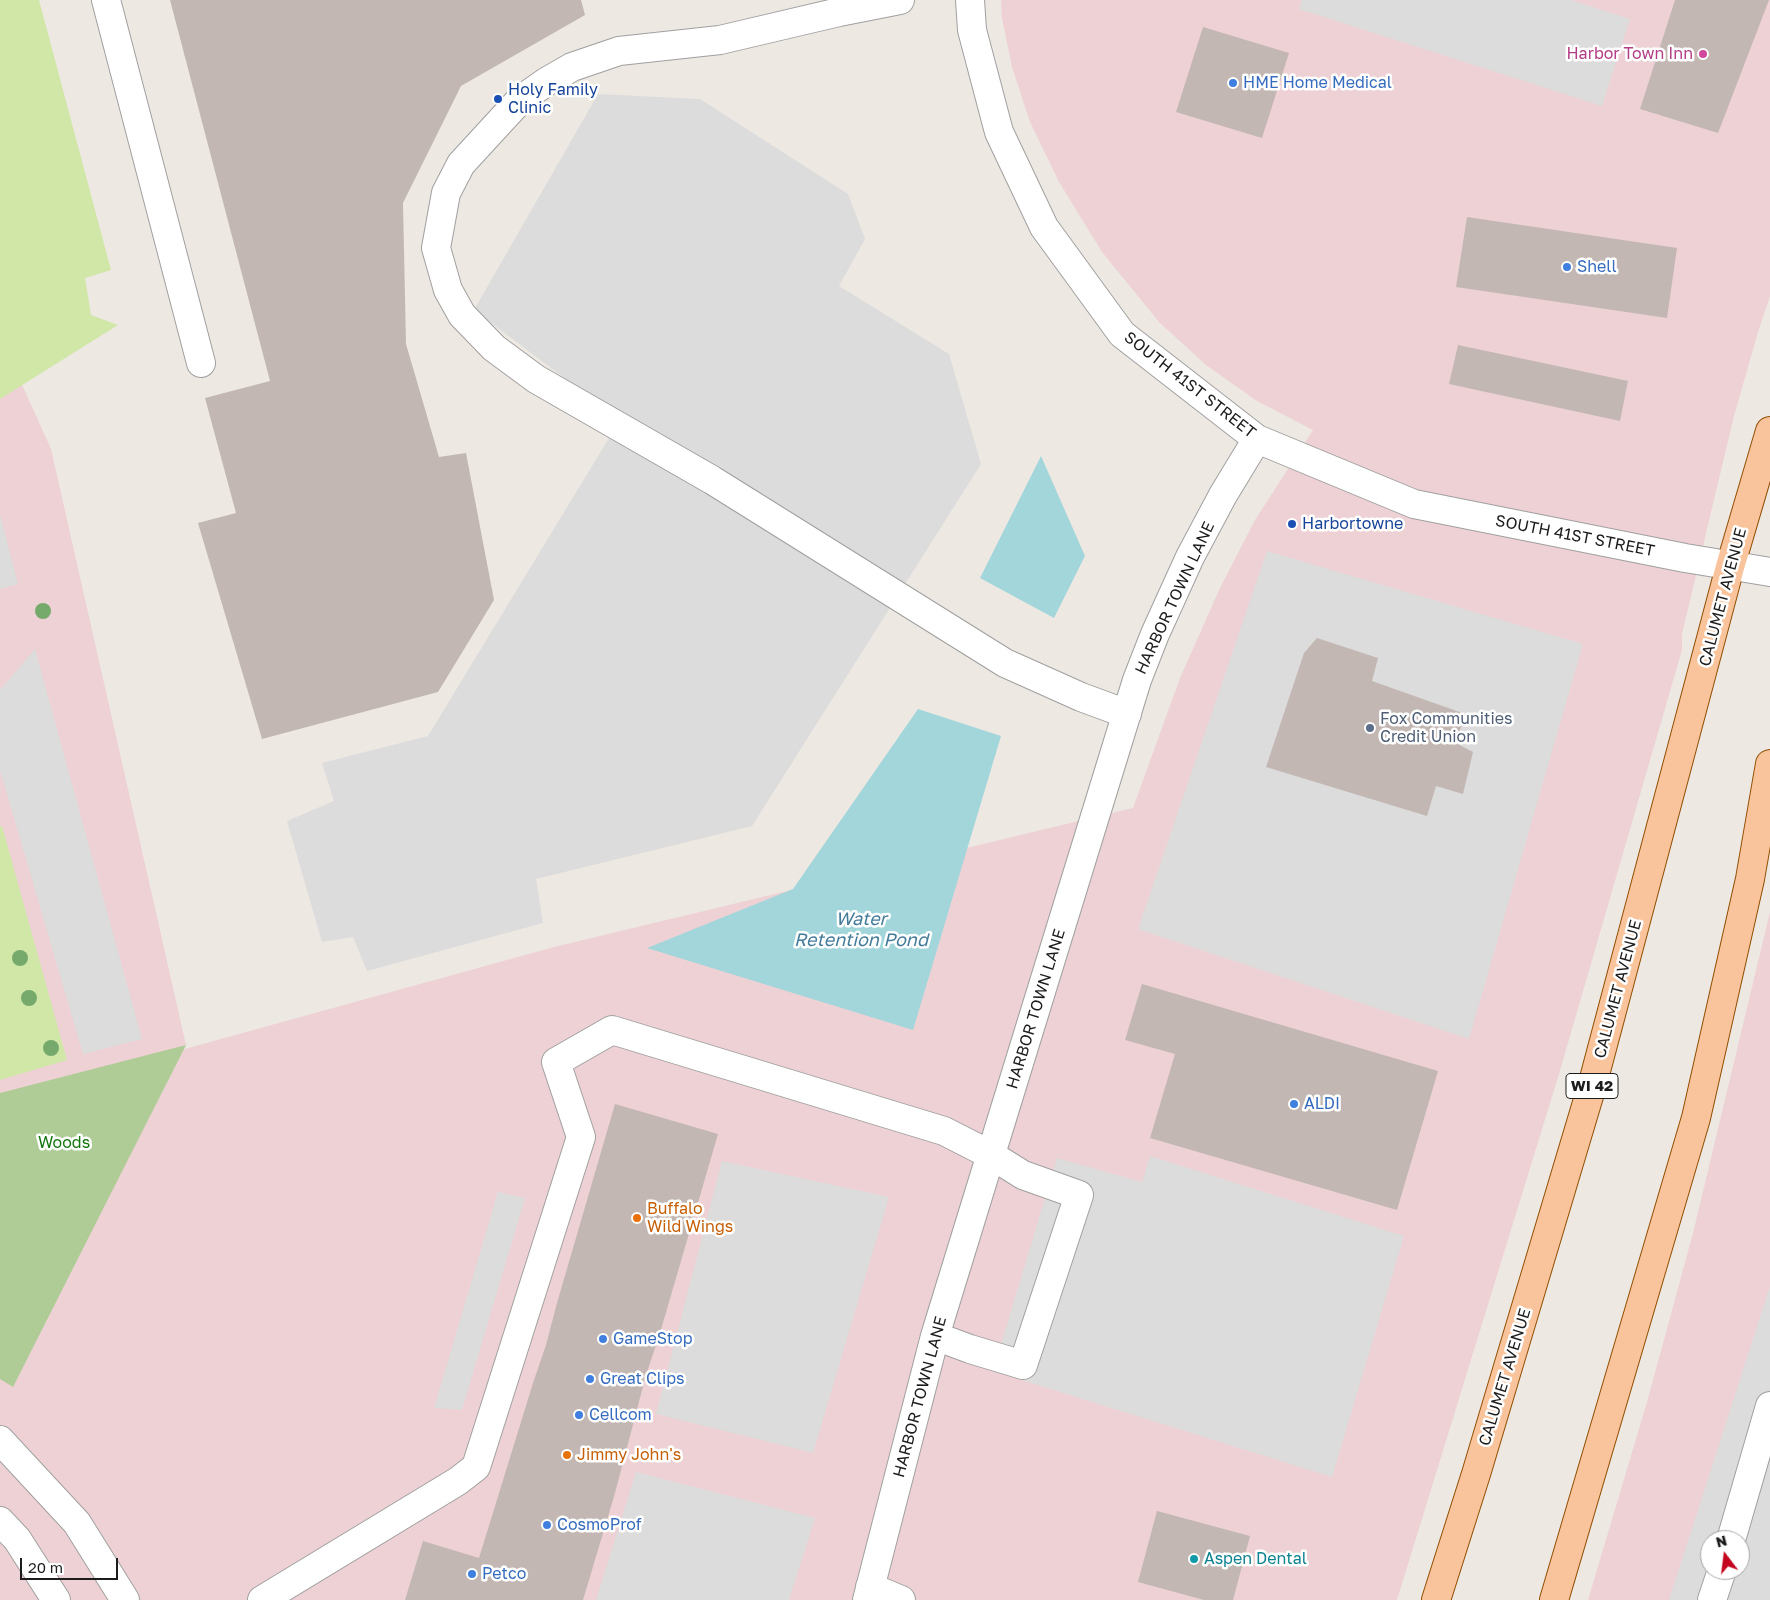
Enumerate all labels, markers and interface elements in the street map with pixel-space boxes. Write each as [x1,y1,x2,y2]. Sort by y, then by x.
place label: Harbor Town Inn [1566,44,1693,64]
marker: Harbor Town Inn [1697,48,1709,60]
place label: HME Home Medical [1243,73,1392,93]
marker: HME Home Medical [1227,77,1239,89]
place label: Holy Family Clinic [508,80,598,118]
marker: Holy Family Clinic [492,93,504,105]
place label: Shell [1577,257,1617,277]
marker: Shell [1561,261,1573,273]
street label: SOUTH 41ST STREET [1120,328,1260,442]
street label: SOUTH 41ST STREET [1494,511,1656,561]
place label: Harbortowne [1302,514,1403,534]
marker: Harbortowne [1286,518,1298,530]
street label: HARBOR TOWN LANE [1131,519,1219,677]
street label: CALUMET AVENUE [1695,526,1751,668]
place label: Fox Communities Credit Union [1380,709,1512,747]
marker: Fox Communities Credit Union [1364,722,1376,734]
water label: Water Retention Pond [794,908,928,951]
street label: CALUMET AVENUE [1590,918,1646,1060]
street label: HARBOR TOWN LANE [1003,927,1069,1091]
road number: WI 42 [1566,1074,1618,1098]
place label: ALDI [1304,1094,1340,1114]
marker: ALDI [1288,1098,1300,1110]
park label: Woods [38,1133,90,1153]
place label: Buffalo Wild Wings [647,1199,733,1237]
marker: Buffalo Wild Wings [631,1212,643,1224]
street label: CALUMET AVENUE [1475,1306,1535,1448]
street label: HARBOR TOWN LANE [889,1314,951,1480]
place label: GameStop [613,1329,693,1349]
marker: GameStop [597,1333,609,1345]
place label: Great Clips [600,1369,685,1389]
marker: Great Clips [584,1373,596,1385]
place label: Cellcom [589,1405,652,1425]
marker: Cellcom [573,1409,585,1421]
place label: Jimmy John's [577,1445,681,1465]
marker: Jimmy John's [561,1449,573,1461]
place label: CosmoProf [557,1515,642,1535]
marker: CosmoProf [541,1519,553,1531]
north arrow [1700,1530,1750,1580]
text: N [1714,1531,1729,1551]
scale bar [22,1548,120,1580]
place label: Aspen Dental [1204,1549,1307,1569]
marker: Aspen Dental [1188,1553,1200,1565]
text: 20 m [28,1558,63,1576]
place label: Petco [482,1564,526,1584]
marker: Petco [466,1568,478,1580]

